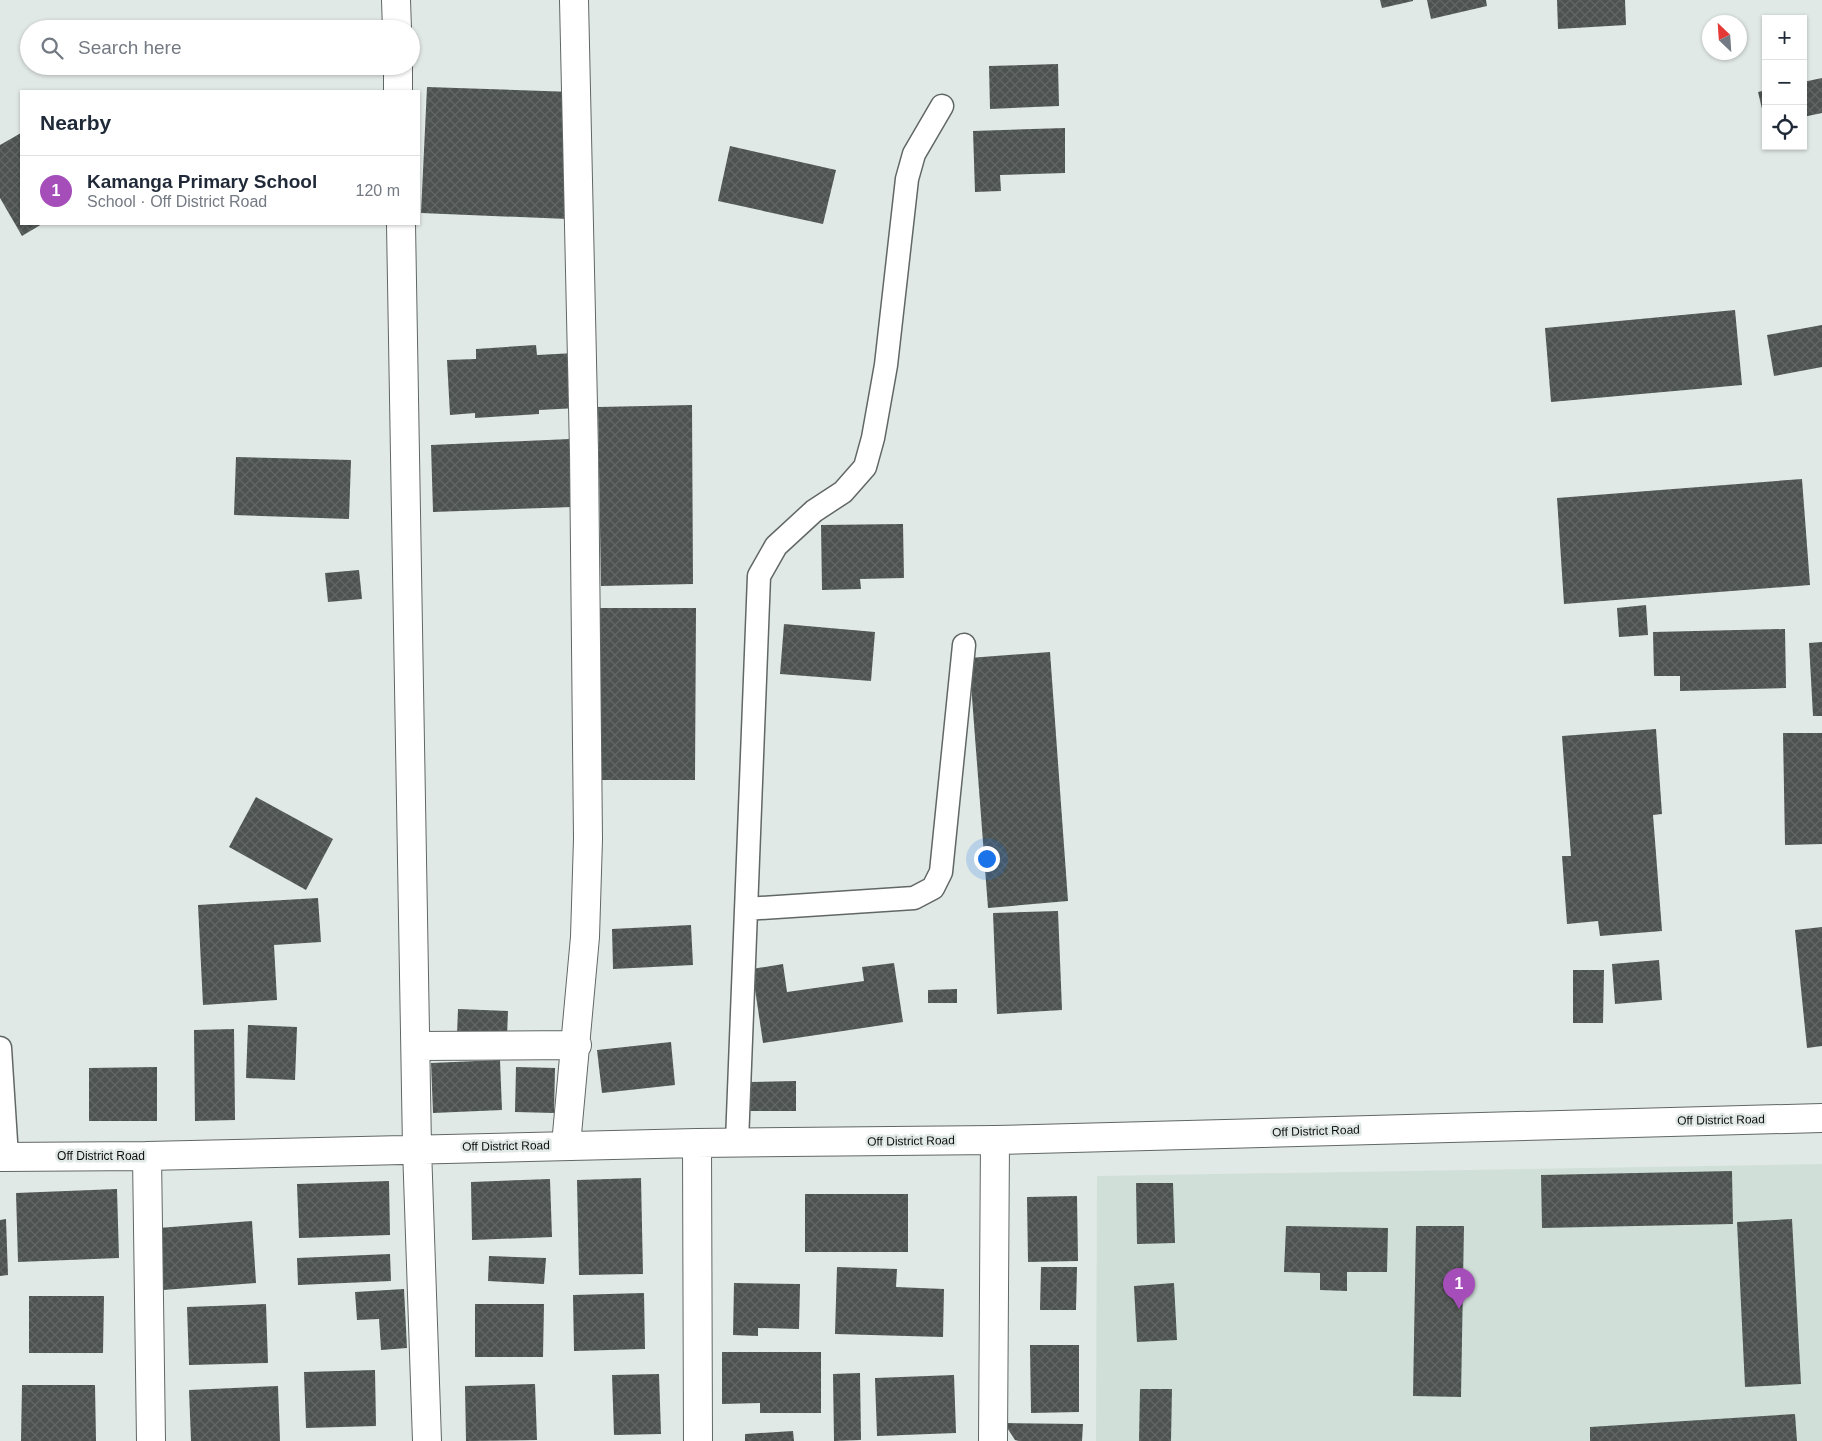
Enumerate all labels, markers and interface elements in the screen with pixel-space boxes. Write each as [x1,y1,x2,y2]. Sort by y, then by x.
north arrow [1702,15,1747,60]
map controls [1762,15,1807,150]
button: + [1762,15,1807,60]
search box [20,20,420,75]
icon: search [38,34,66,62]
text: Search here [78,37,182,58]
button: − [1762,60,1807,105]
button: locate [1762,105,1807,150]
text: Nearby [40,111,111,134]
text: Kamanga Primary School [87,171,317,192]
text: 1 [52,182,60,199]
text: 120 m [356,182,400,199]
text: School · Off District Road [87,193,267,210]
your location [974,846,1000,872]
street label: Off District Road [1677,1112,1765,1128]
street label: Off District Road [1272,1122,1360,1140]
street label: Off District Road [867,1133,955,1149]
street label: Off District Road [462,1138,550,1154]
street label: Off District Road [57,1149,145,1163]
pin: 1 [1443,1268,1475,1309]

